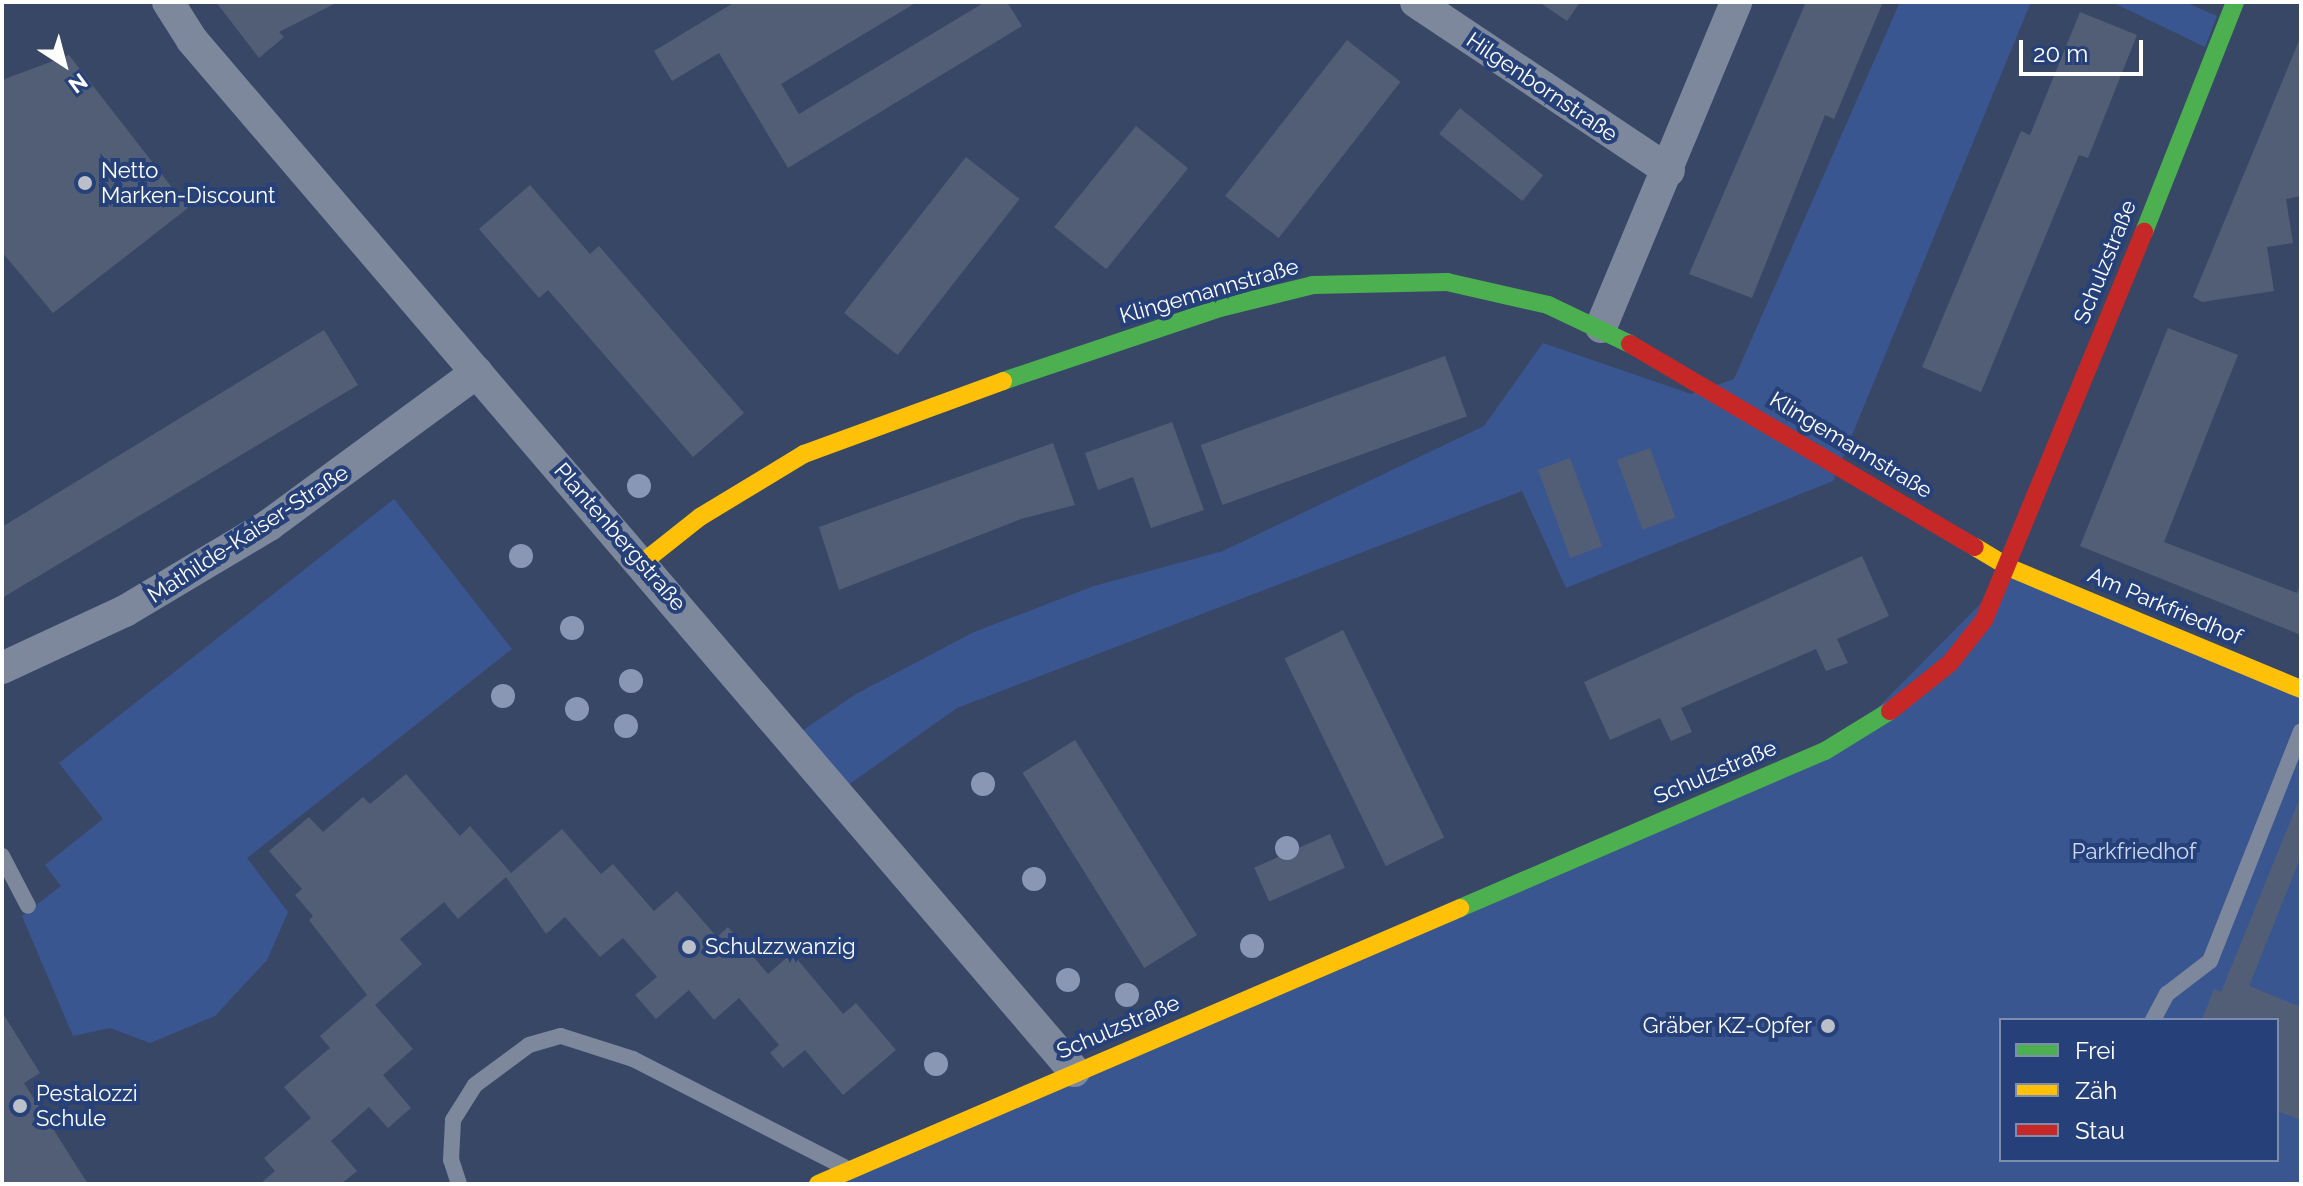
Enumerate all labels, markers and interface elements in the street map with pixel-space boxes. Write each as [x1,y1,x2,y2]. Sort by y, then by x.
north arrow [24,24,104,104]
scale bar [2023,24,2147,74]
street label: Hilgenbornstraße [1462,27,1622,147]
text: 20 m [2033,39,2088,68]
text: N [64,68,93,99]
place label: Netto Marken-Discount [101,157,275,208]
marker: Netto Marken-Discount [76,174,94,192]
street label: Schulzstraße [2068,196,2142,328]
street label: Klingemannstraße [1117,253,1301,329]
street label: Klingemannstraße [1765,386,1937,504]
street label: Plantenbergstraße [549,458,691,616]
street label: Mathilde-Kaiser-Straße [143,459,353,609]
street label: Am Parkfriedhof [2084,562,2246,650]
street label: Schulzstraße [1650,734,1780,810]
park label: Parkfriedhof [2072,839,2196,865]
place label: Schulzzwanzig [705,934,856,960]
marker: Schulzzwanzig [680,938,698,956]
street label: Schulzstraße [1053,989,1183,1065]
place label: Gräber KZ-Opfer [1642,1013,1812,1039]
marker: Gräber KZ-Opfer [1819,1017,1837,1035]
legend [1999,1018,2279,1162]
text: Frei [2075,1036,2116,1065]
text: Zäh [2075,1076,2117,1105]
place label: Pestalozzi Schule [36,1080,138,1132]
marker: Pestalozzi Schule [11,1097,29,1115]
text: Stau [2075,1116,2125,1145]

